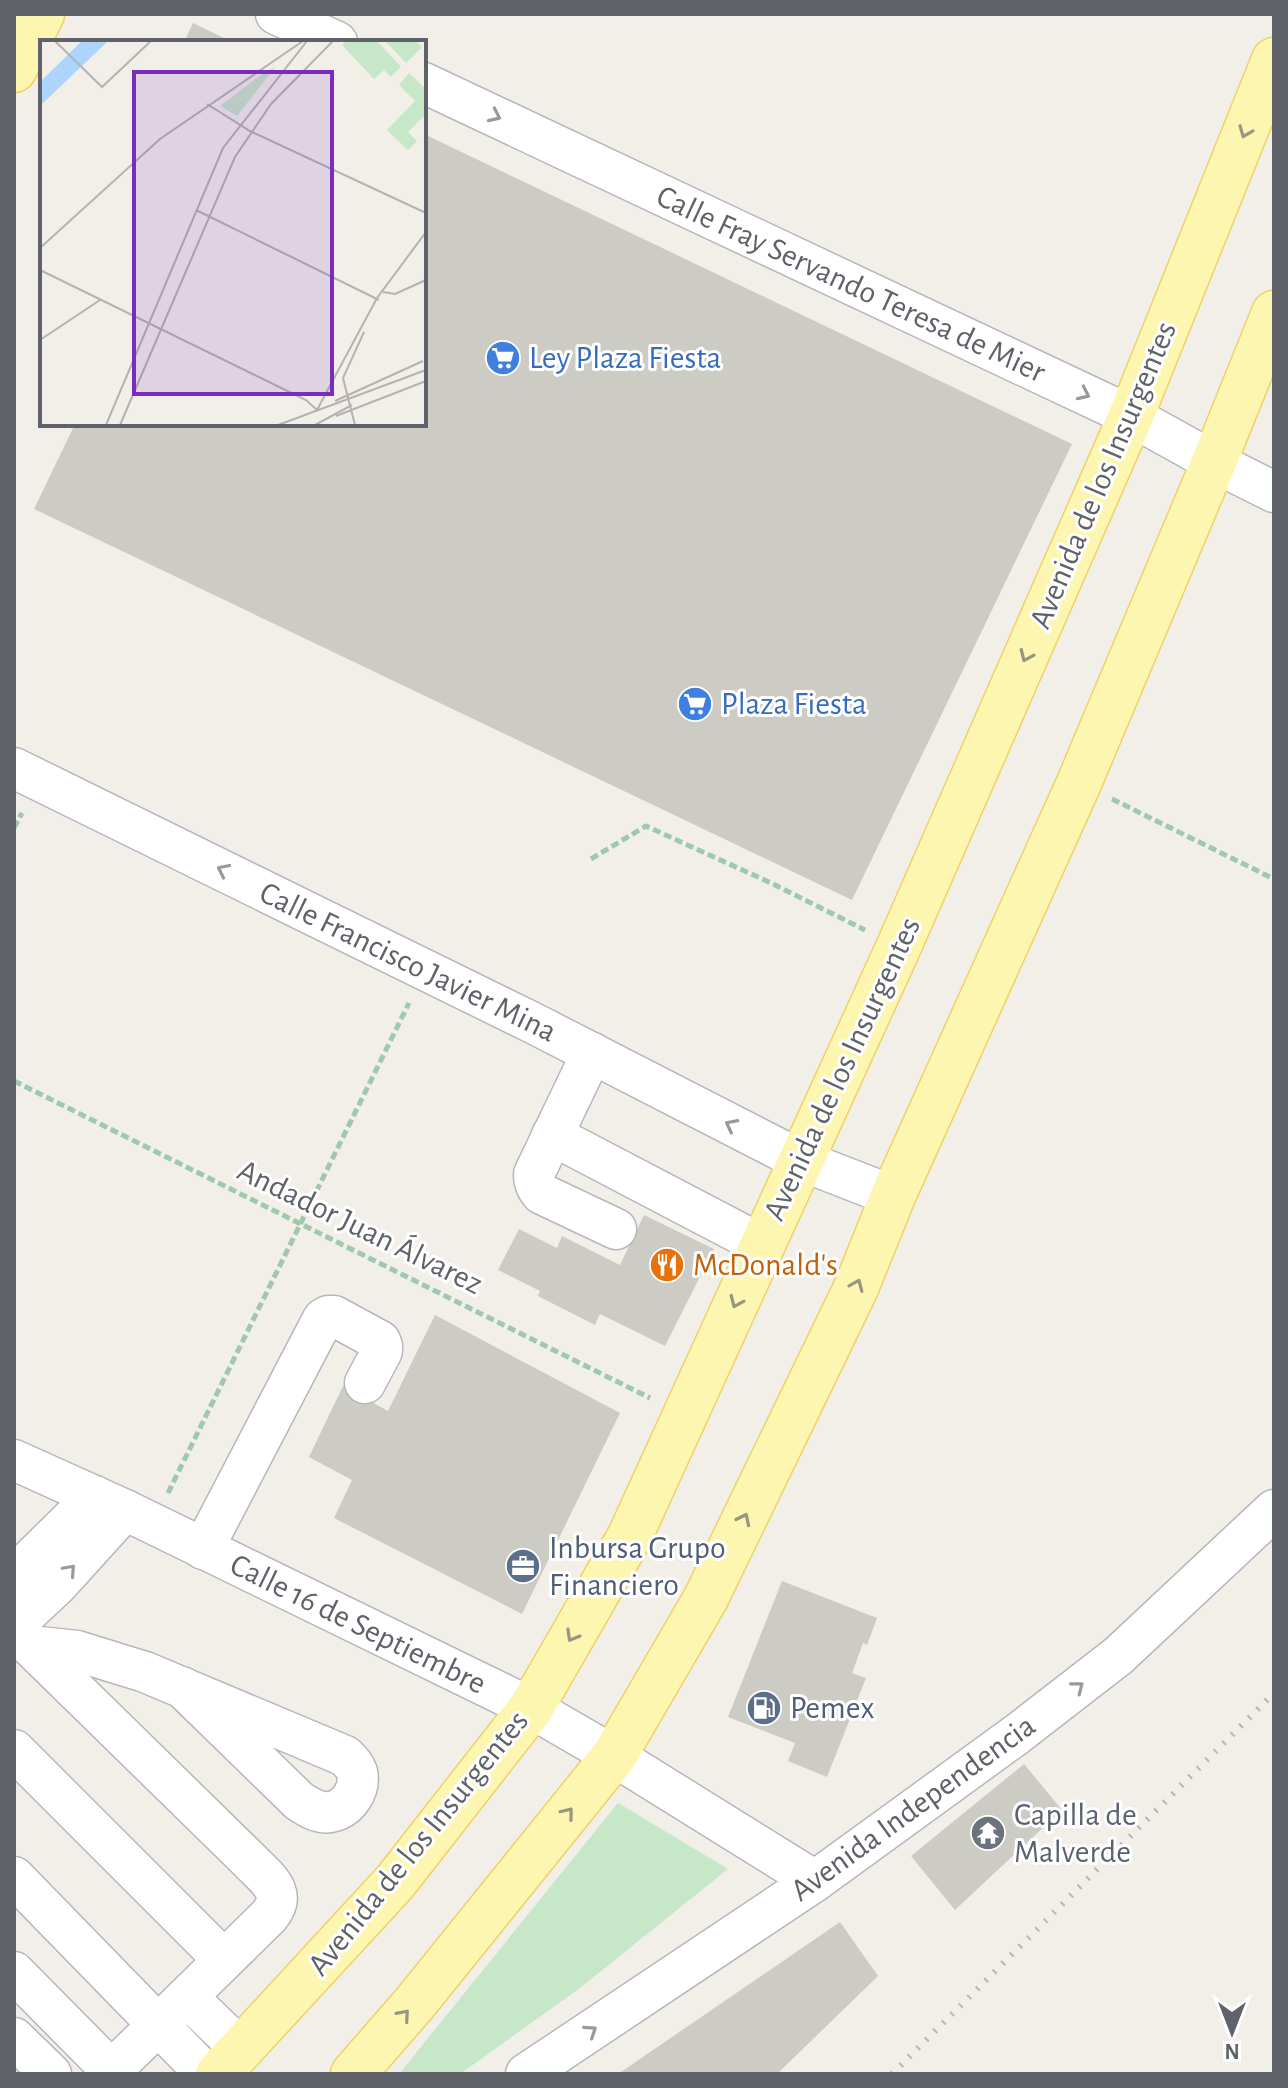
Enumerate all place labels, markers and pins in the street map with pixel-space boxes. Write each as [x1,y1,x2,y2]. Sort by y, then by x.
supermarket icon: Ley Plaza Fiesta [484,339,522,377]
place label: Ley Plaza Fiesta [529,342,721,374]
supermarket icon: Plaza Fiesta [676,685,714,723]
place label: Plaza Fiesta [721,688,867,720]
restaurant icon: McDonald's [648,1246,686,1284]
place label: McDonald's [693,1249,838,1281]
place label: Inbursa Grupo Financiero [549,1532,726,1601]
office icon: Inbursa Grupo Financiero [504,1547,542,1585]
fuel station icon: Pemex [745,1689,783,1727]
place label: Pemex [790,1692,874,1724]
place label: Capilla de Malverde [1014,1799,1137,1868]
temple icon: Capilla de Malverde [969,1814,1007,1852]

